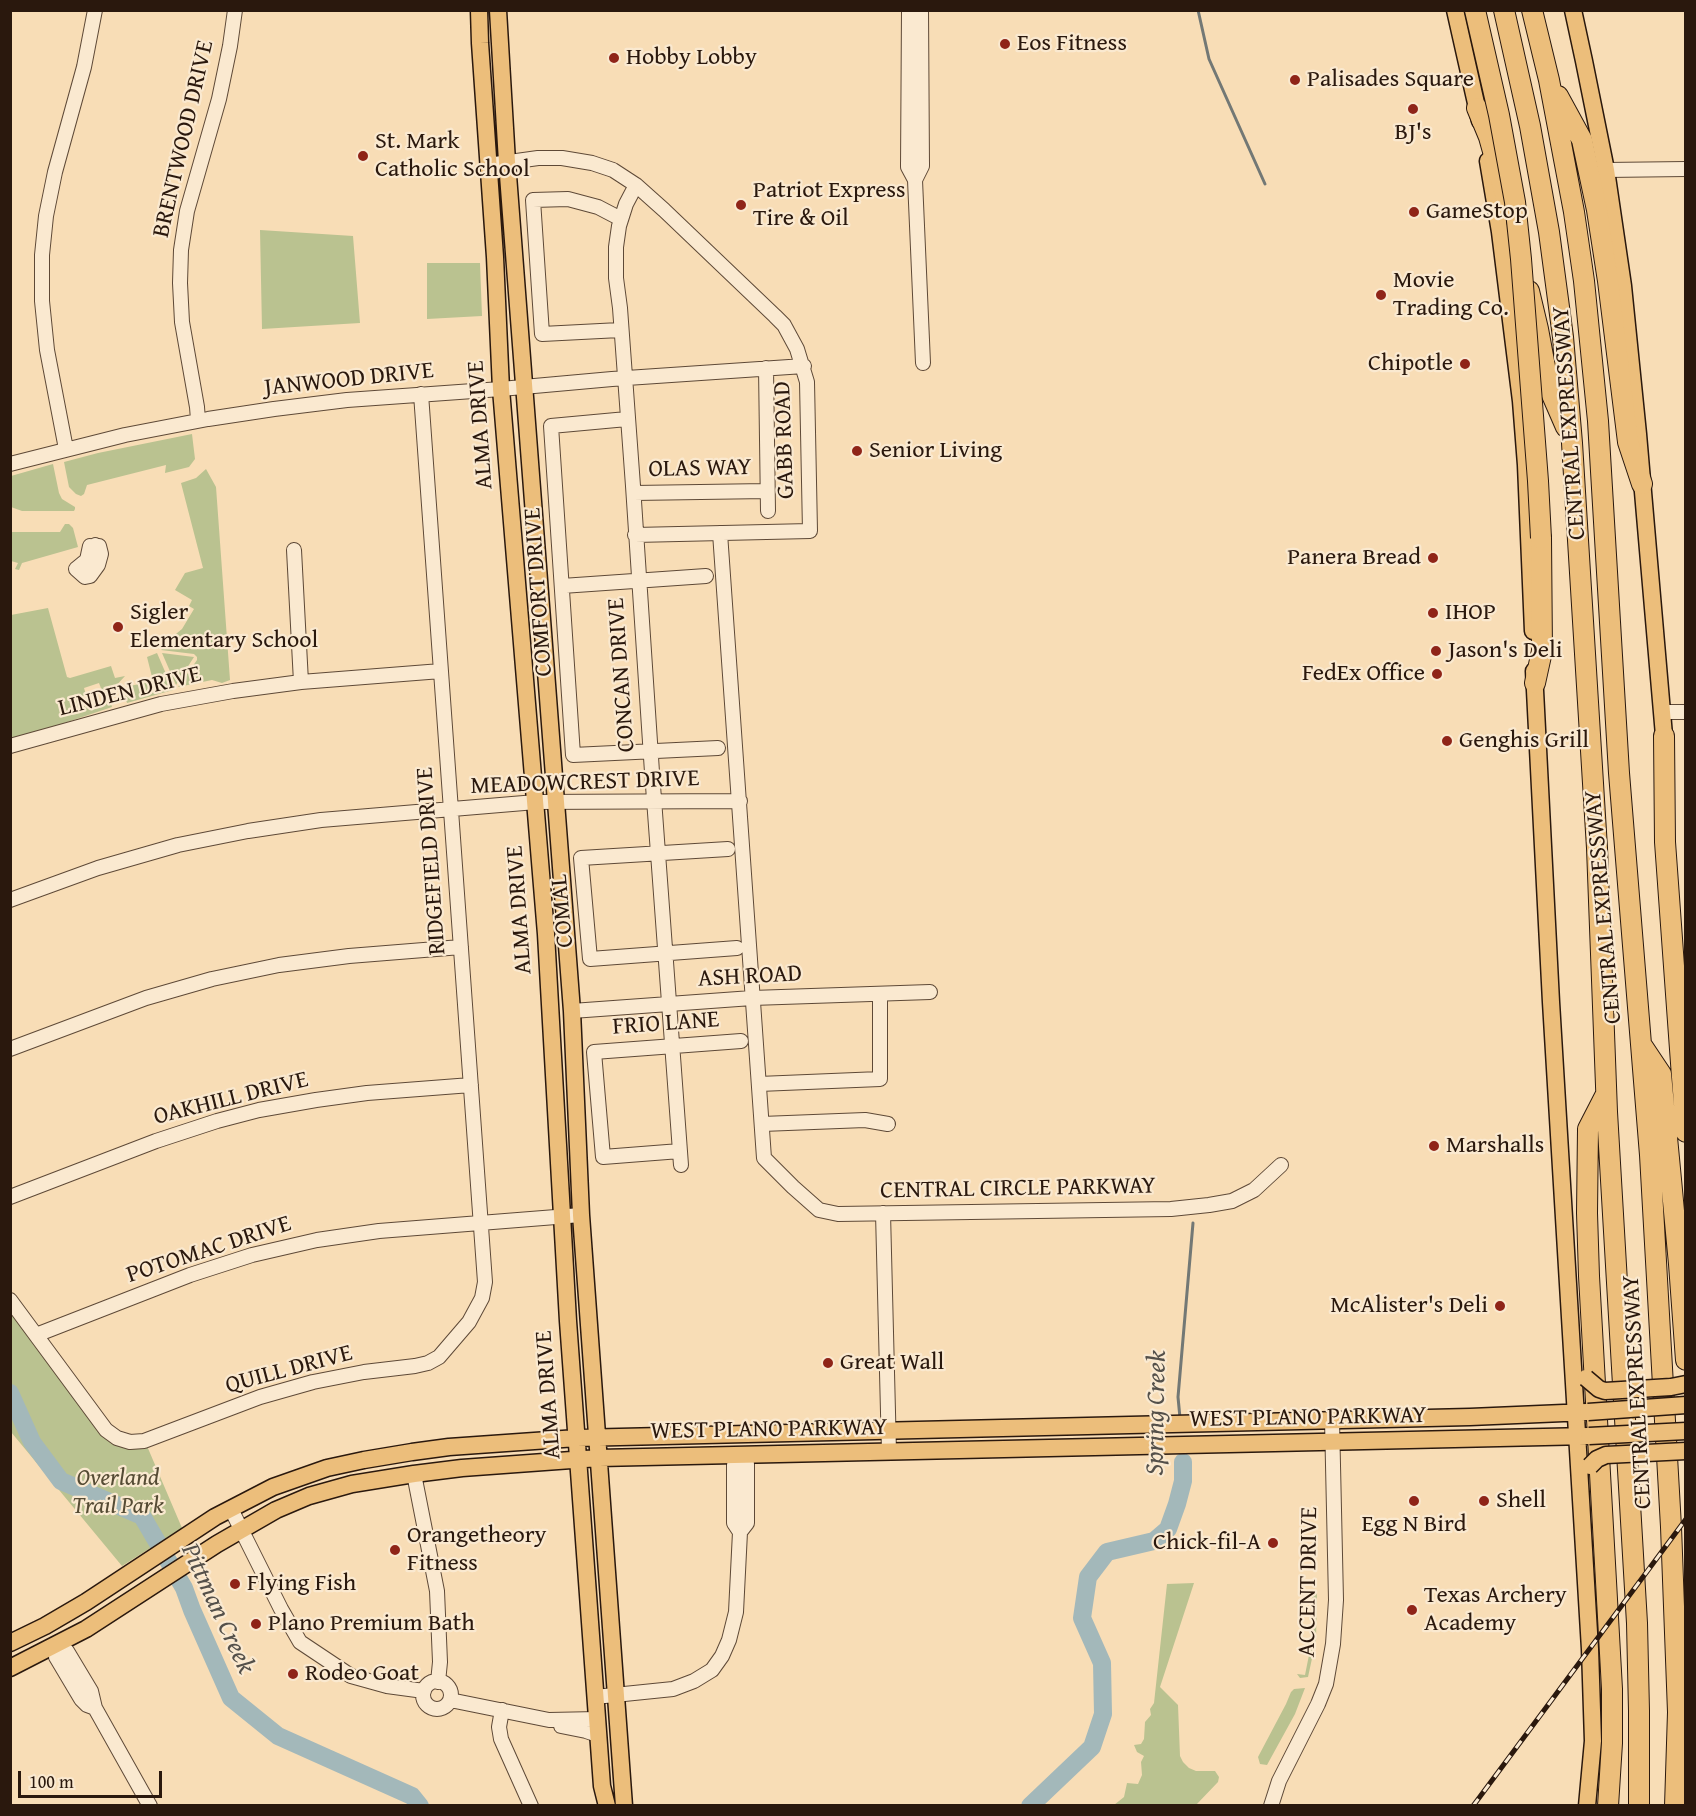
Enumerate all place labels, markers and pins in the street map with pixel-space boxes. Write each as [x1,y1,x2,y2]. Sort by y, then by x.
place label: Eos Fitness [1017,30,1127,58]
marker: Eos Fitness [998,37,1012,51]
place label: Hobby Lobby [626,44,757,72]
marker: Hobby Lobby [607,51,621,65]
place label: Palisades Square [1307,66,1474,94]
marker: Palisades Square [1288,73,1302,87]
marker: BJ's [1406,102,1420,116]
place label: BJ's [1395,119,1431,147]
place label: St. Mark Catholic School [375,128,530,184]
marker: St. Mark Catholic School [356,149,370,163]
place label: Patriot Express Tire & Oil [753,177,906,233]
marker: Patriot Express Tire & Oil [734,198,748,212]
place label: GameStop [1426,198,1528,226]
marker: GameStop [1407,205,1421,219]
place label: Movie Trading Co. [1393,267,1509,323]
marker: Movie Trading Co. [1374,288,1388,302]
place label: Chipotle [1368,350,1453,378]
marker: Chipotle [1458,357,1472,371]
place label: Senior Living [869,437,1002,465]
marker: Senior Living [850,444,864,458]
place label: Panera Bread [1287,544,1421,572]
marker: Panera Bread [1426,551,1440,565]
place label: Sigler Elementary School [130,599,318,655]
place label: IHOP [1445,599,1496,627]
marker: IHOP [1426,606,1440,620]
marker: Sigler Elementary School [111,620,125,634]
place label: Jason's Deli [1448,637,1562,665]
marker: Jason's Deli [1429,644,1443,658]
place label: FedEx Office [1302,660,1425,688]
marker: FedEx Office [1430,667,1444,681]
place label: Genghis Grill [1459,727,1589,755]
marker: Genghis Grill [1440,734,1454,748]
place label: Marshalls [1446,1132,1544,1160]
marker: Marshalls [1427,1139,1441,1153]
place label: McAlister's Deli [1330,1292,1488,1320]
marker: McAlister's Deli [1493,1299,1507,1313]
place label: Great Wall [840,1349,944,1377]
marker: Great Wall [821,1356,835,1370]
place label: Shell [1496,1487,1546,1515]
marker: Egg N Bird [1407,1494,1421,1508]
marker: Shell [1477,1494,1491,1508]
place label: Egg N Bird [1361,1511,1467,1539]
place label: Orangetheory Fitness [407,1522,547,1578]
place label: Chick-fil-A [1153,1529,1261,1557]
marker: Chick-fil-A [1266,1536,1280,1550]
marker: Orangetheory Fitness [388,1543,402,1557]
place label: Flying Fish [247,1570,356,1598]
marker: Flying Fish [228,1577,242,1591]
place label: Texas Archery Academy [1424,1582,1567,1638]
marker: Texas Archery Academy [1405,1603,1419,1617]
place label: Plano Premium Bath [268,1610,475,1638]
marker: Plano Premium Bath [249,1617,263,1631]
place label: Rodeo Goat [305,1660,419,1688]
marker: Rodeo Goat [286,1667,300,1681]

